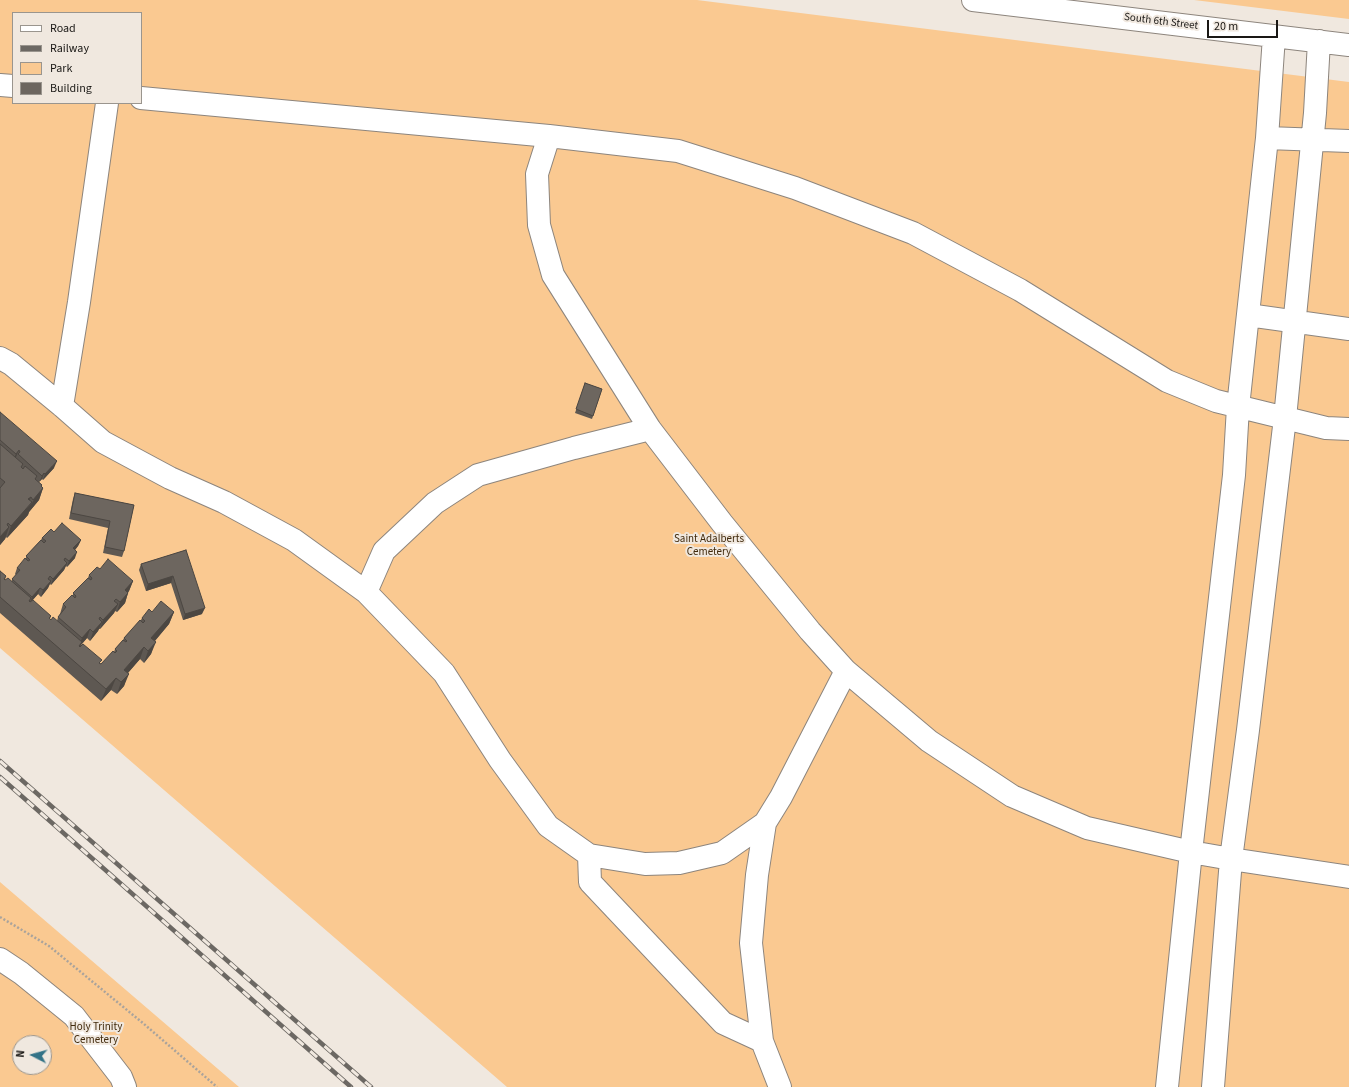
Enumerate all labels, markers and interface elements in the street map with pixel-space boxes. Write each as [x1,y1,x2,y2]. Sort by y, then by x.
street label: South 6th Street [1123,11,1199,33]
legend [12,12,142,104]
scale bar [1209,12,1280,38]
text: 20 m [1214,18,1238,35]
text: Road [50,20,76,37]
text: Railway [50,40,89,57]
text: Park [50,60,72,77]
text: Building [50,80,92,97]
park label: Saint Adalberts Cemetery [674,533,744,559]
park label: Holy Trinity Cemetery [70,1021,122,1047]
north arrow [12,1035,52,1075]
text: N [13,1049,28,1058]

